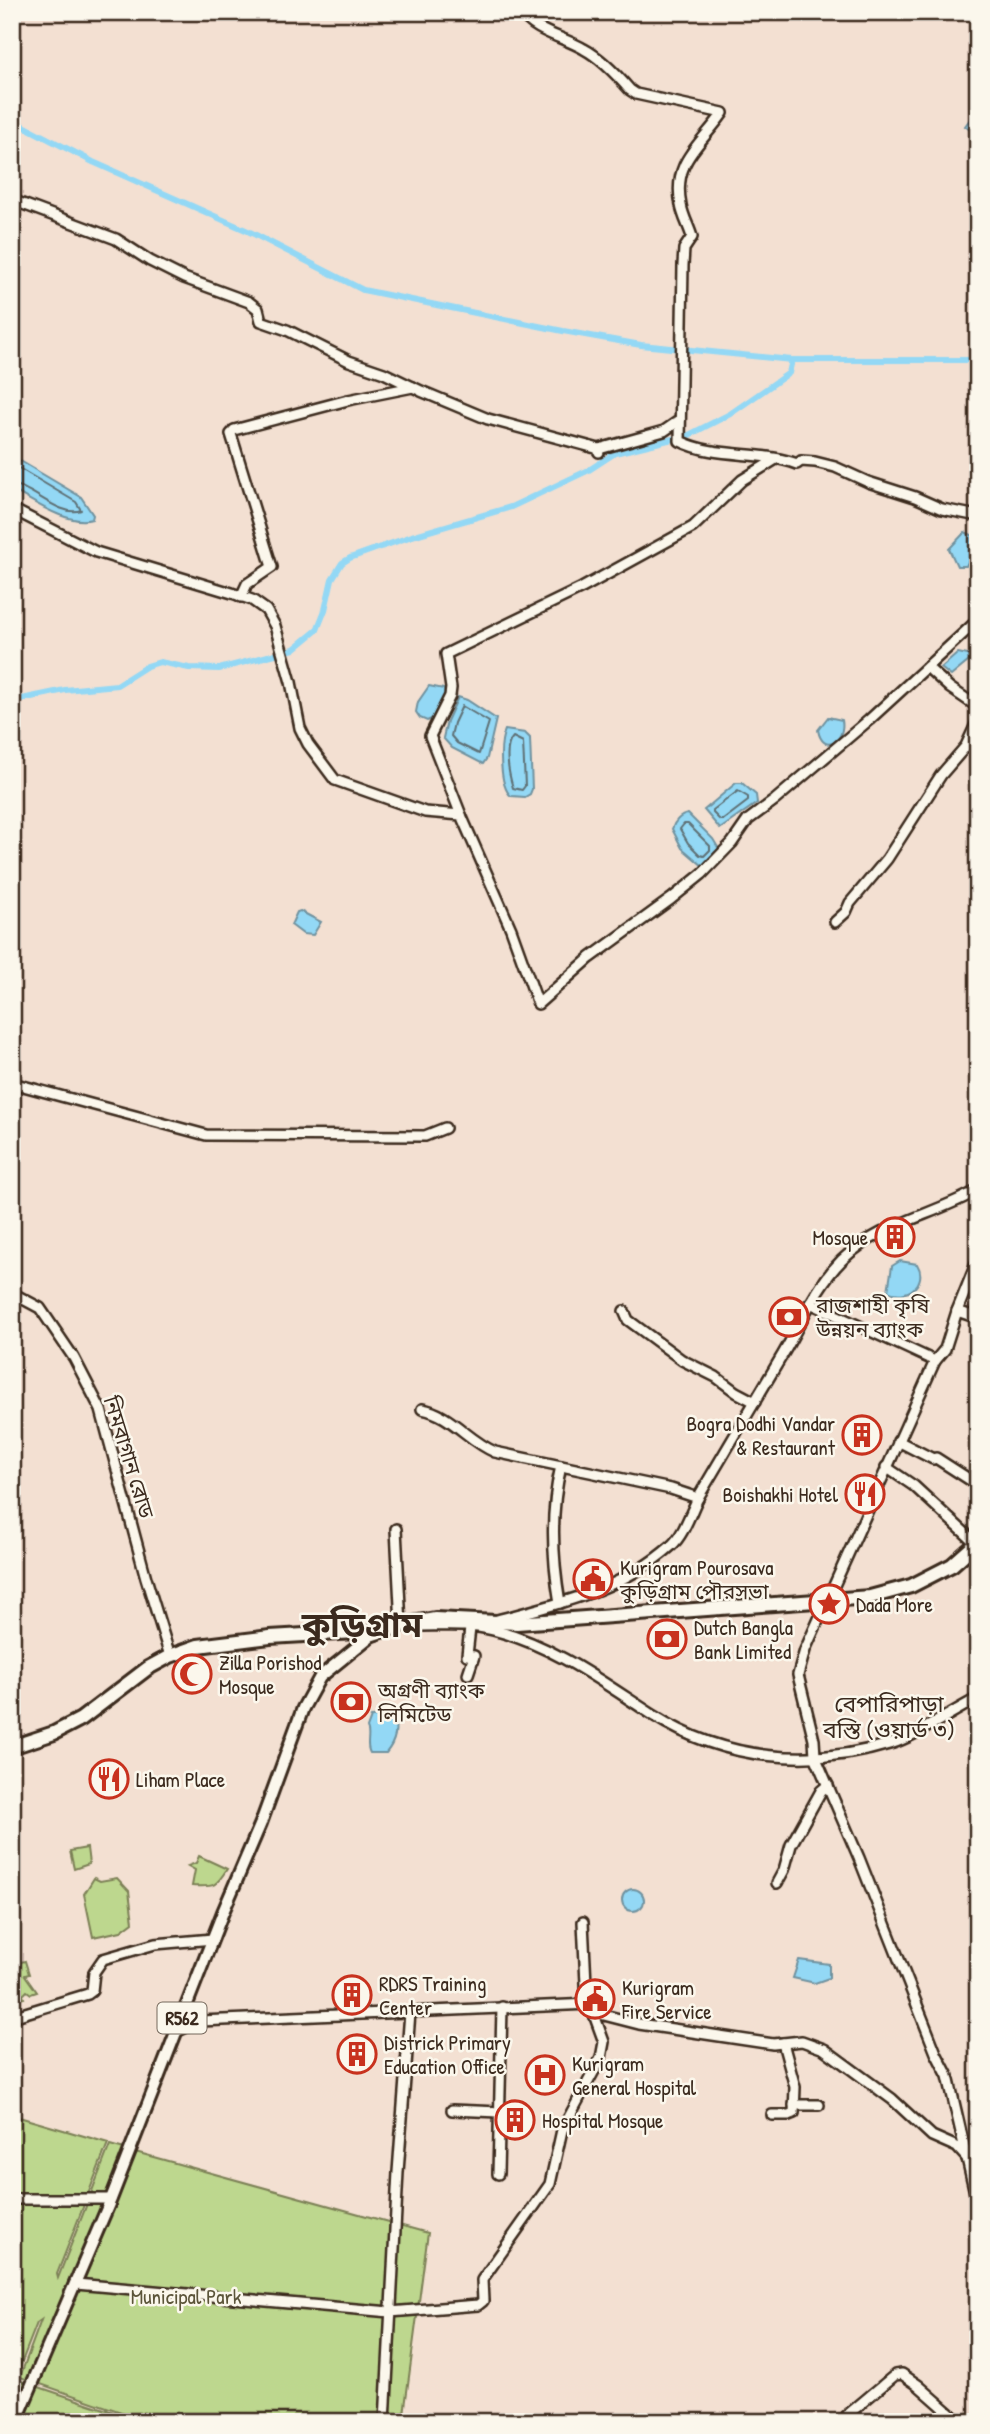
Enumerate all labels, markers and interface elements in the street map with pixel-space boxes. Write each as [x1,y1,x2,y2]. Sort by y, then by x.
building icon: Mosque [874,1216,916,1258]
place label: Mosque [812,1223,868,1252]
place label: রাজশাহী কৃষি উন্নয়ন ব্যাংক [815,1291,930,1344]
bank icon: রাজশাহী কৃষি উন্নয়ন ব্যাংক [768,1296,810,1338]
street label: নিমবাগান রোড [96,1391,162,1523]
place label: Bogra Dodhi Vandar & Restaurant [686,1409,836,1462]
building icon: Bogra Dodhi Vandar & Restaurant [841,1414,883,1456]
restaurant icon: Boishakhi Hotel [844,1473,886,1515]
place label: Boishakhi Hotel [723,1480,838,1509]
place label: Kurigram Pourosava কুড়িগ্রাম পৌরসভা [619,1553,773,1606]
public building icon: Kurigram Pourosava কুড়িগ্রাম পৌরসভা [572,1558,614,1600]
place icon: Dada More [808,1583,850,1625]
place label: Dada More [856,1590,933,1619]
district label: কুড়িগ্রাম [301,1601,424,1648]
place label: Dutch Bangla Bank Limited [694,1613,793,1666]
bank icon: Dutch Bangla Bank Limited [646,1618,688,1660]
place label: Zilla Porishod Mosque [219,1648,321,1701]
mosque icon: Zilla Porishod Mosque [171,1653,213,1695]
place label: অগ্রণী ব্যাংক লিমিটেড [377,1676,486,1729]
bank icon: অগ্রণী ব্যাংক লিমিটেড [330,1681,372,1723]
district label: বেপারিপাড়া বস্তি (ওয়ার্ড ৩) [822,1688,955,1745]
restaurant icon: Liham Place [88,1758,130,1800]
place label: Liham Place [136,1765,225,1794]
place label: RDRS Training Center [379,1969,486,2022]
place label: Kurigram Fire Service [621,1973,712,2026]
building icon: RDRS Training Center [331,1974,373,2016]
public building icon: Kurigram Fire Service [574,1978,616,2020]
road number: R562 [158,2002,206,2034]
place label: Districk Primary Education Office [384,2028,511,2081]
building icon: Districk Primary Education Office [336,2033,378,2075]
place label: Kurigram General Hospital [572,2049,697,2102]
hospital icon: Kurigram General Hospital [524,2054,566,2096]
building icon: Hospital Mosque [494,2099,536,2141]
place label: Hospital Mosque [542,2106,663,2135]
park label: Municipal Park [131,2282,242,2311]

